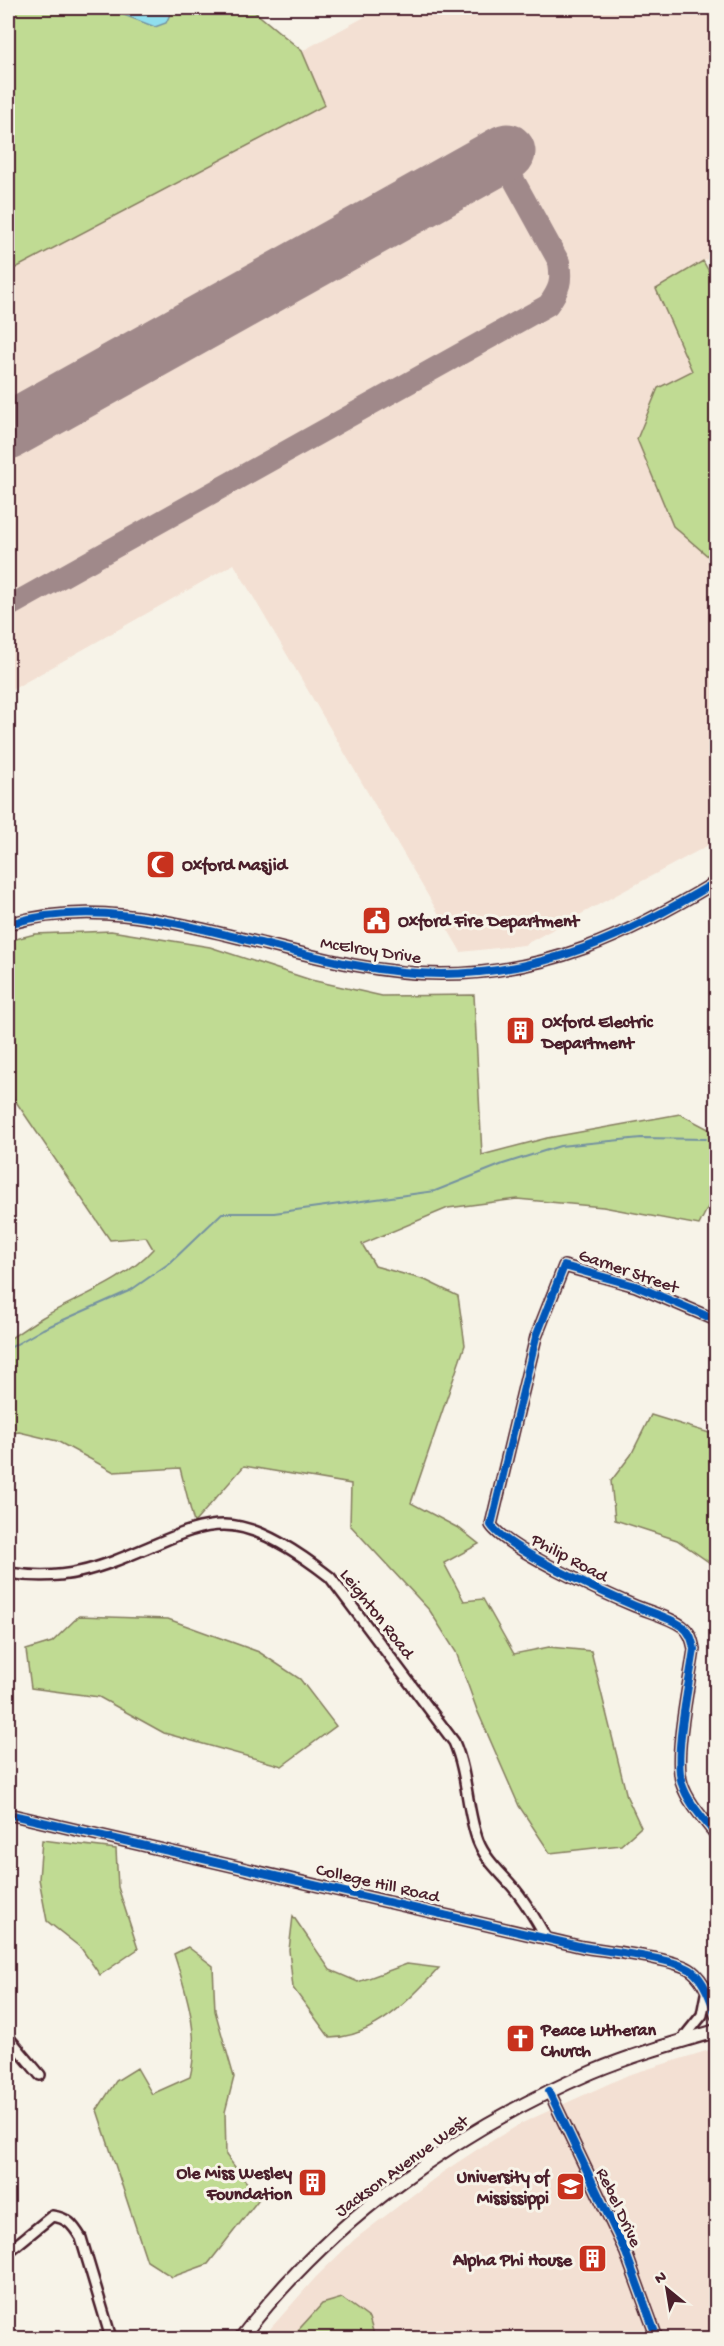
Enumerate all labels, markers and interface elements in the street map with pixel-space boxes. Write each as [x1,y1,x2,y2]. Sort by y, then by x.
mosque icon: Oxford Masjid [145,848,177,880]
place label: Oxford Masjid [182,856,290,877]
public building icon: Oxford Fire Department [361,904,393,936]
place label: Oxford Fire Department [398,912,581,933]
street label: McElroy Drive [319,933,423,970]
place label: Oxford Electric Department [540,1013,654,1055]
building icon: Oxford Electric Department [505,1015,537,1047]
street label: Garner Street [576,1245,682,1300]
street label: Philip Road [526,1530,612,1589]
street label: Leighton Road [334,1565,419,1665]
street label: College Hill Road [314,1860,442,1909]
place label: Peace Lutheran Church [540,2021,657,2063]
church icon: Peace Lutheran Church [504,2023,536,2055]
street label: Jackson Avenue West [332,2111,474,2222]
place label: Ole Miss Wesley Foundation [176,2164,292,2206]
street label: Rebel Drive [590,2165,646,2252]
building icon: Ole Miss Wesley Foundation [297,2166,329,2198]
place label: University of Mississippi [457,2168,550,2210]
school or university icon: University of Mississippi [554,2170,586,2202]
building icon: Alpha Phi House [577,2243,609,2275]
place label: Alpha Phi House [452,2251,573,2272]
north arrow [637,2259,697,2319]
text: N [652,2268,671,2290]

